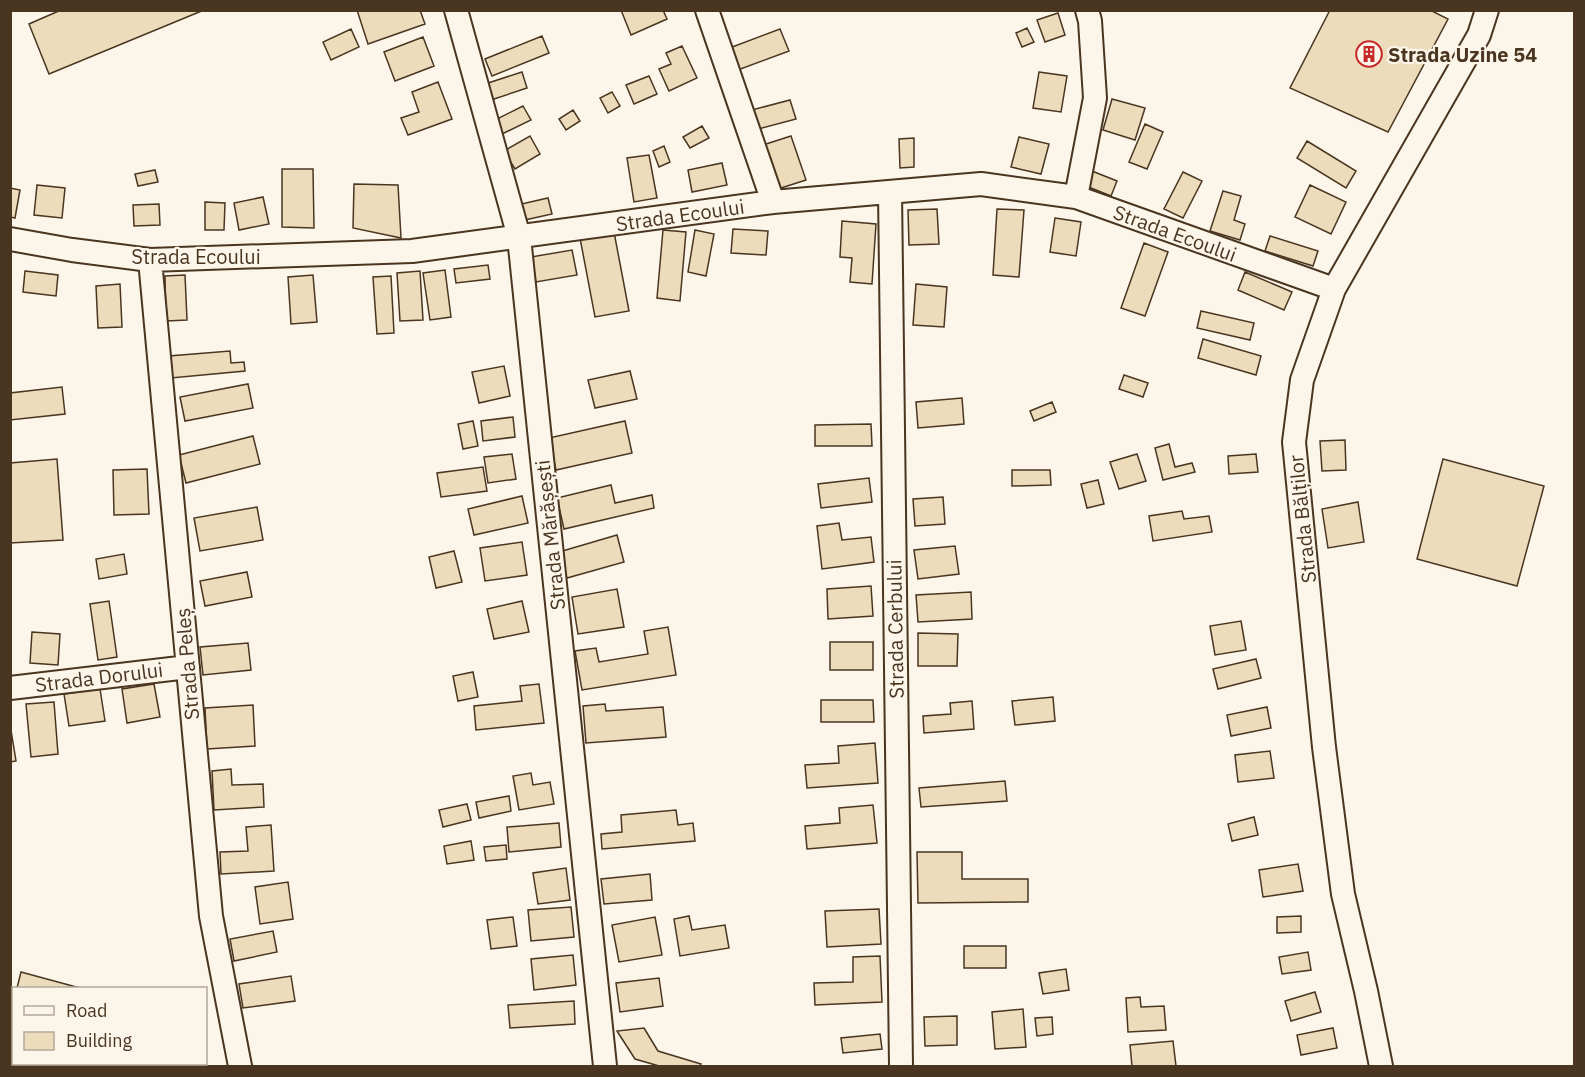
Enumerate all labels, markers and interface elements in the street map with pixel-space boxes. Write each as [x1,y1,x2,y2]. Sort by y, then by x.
building icon: Strada Uzine 54 [1354,39,1384,69]
place label: Strada Uzine 54 [1388,41,1537,68]
street label: Strada Ecoului [614,193,746,237]
street label: Strada Ecoului [1110,198,1240,268]
street label: Strada Ecoului [131,243,261,270]
street label: Strada Bălților [1282,454,1322,584]
street label: Strada Mărășești [529,459,571,611]
street label: Strada Cerbului [880,559,910,699]
street label: Strada Peleș [169,607,205,721]
street label: Strada Dorului [33,656,165,698]
legend [12,987,207,1065]
text: Road [66,999,107,1022]
text: Building [66,1029,133,1052]

